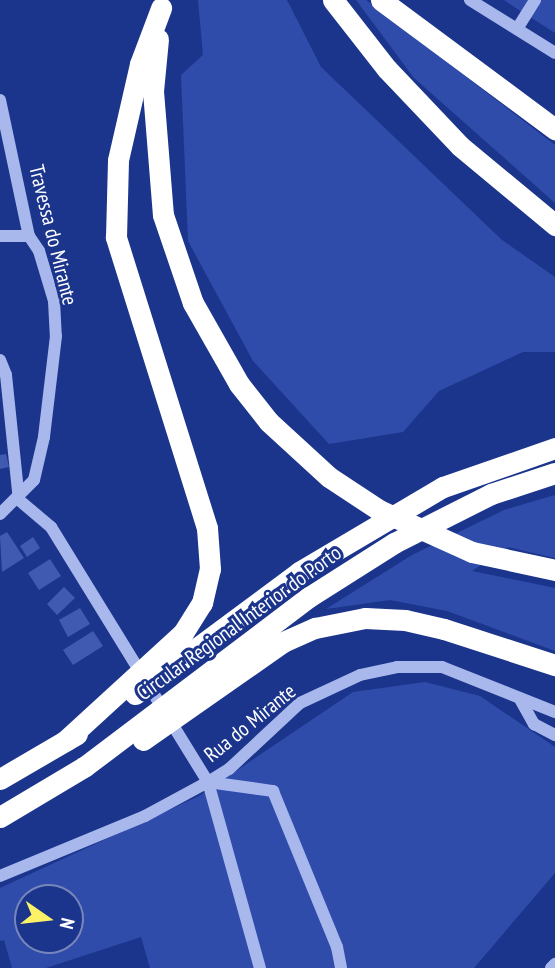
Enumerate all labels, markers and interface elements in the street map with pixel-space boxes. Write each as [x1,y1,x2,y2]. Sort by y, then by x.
street label: Travessa do Mirante [23,162,83,308]
street label: Circular Regional Interior do Porto [132,540,346,706]
street label: Rua do Mirante [199,679,301,767]
north arrow [14,884,84,954]
text: N [55,916,80,931]

